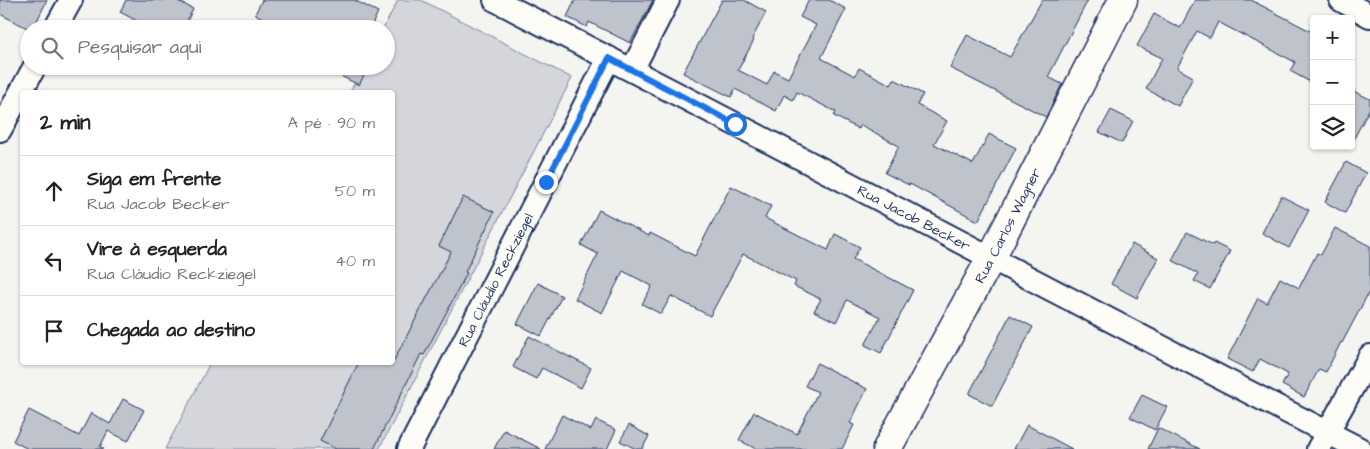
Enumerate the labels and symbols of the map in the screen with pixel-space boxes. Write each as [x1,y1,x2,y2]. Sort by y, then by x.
route start [724,113,747,136]
street label: Rua Carlos Wagner [970,165,1047,287]
route end [535,171,558,194]
street label: Rua Jacob Becker [853,181,974,256]
street label: Rua Cláudio Reckziegel [454,210,539,351]

